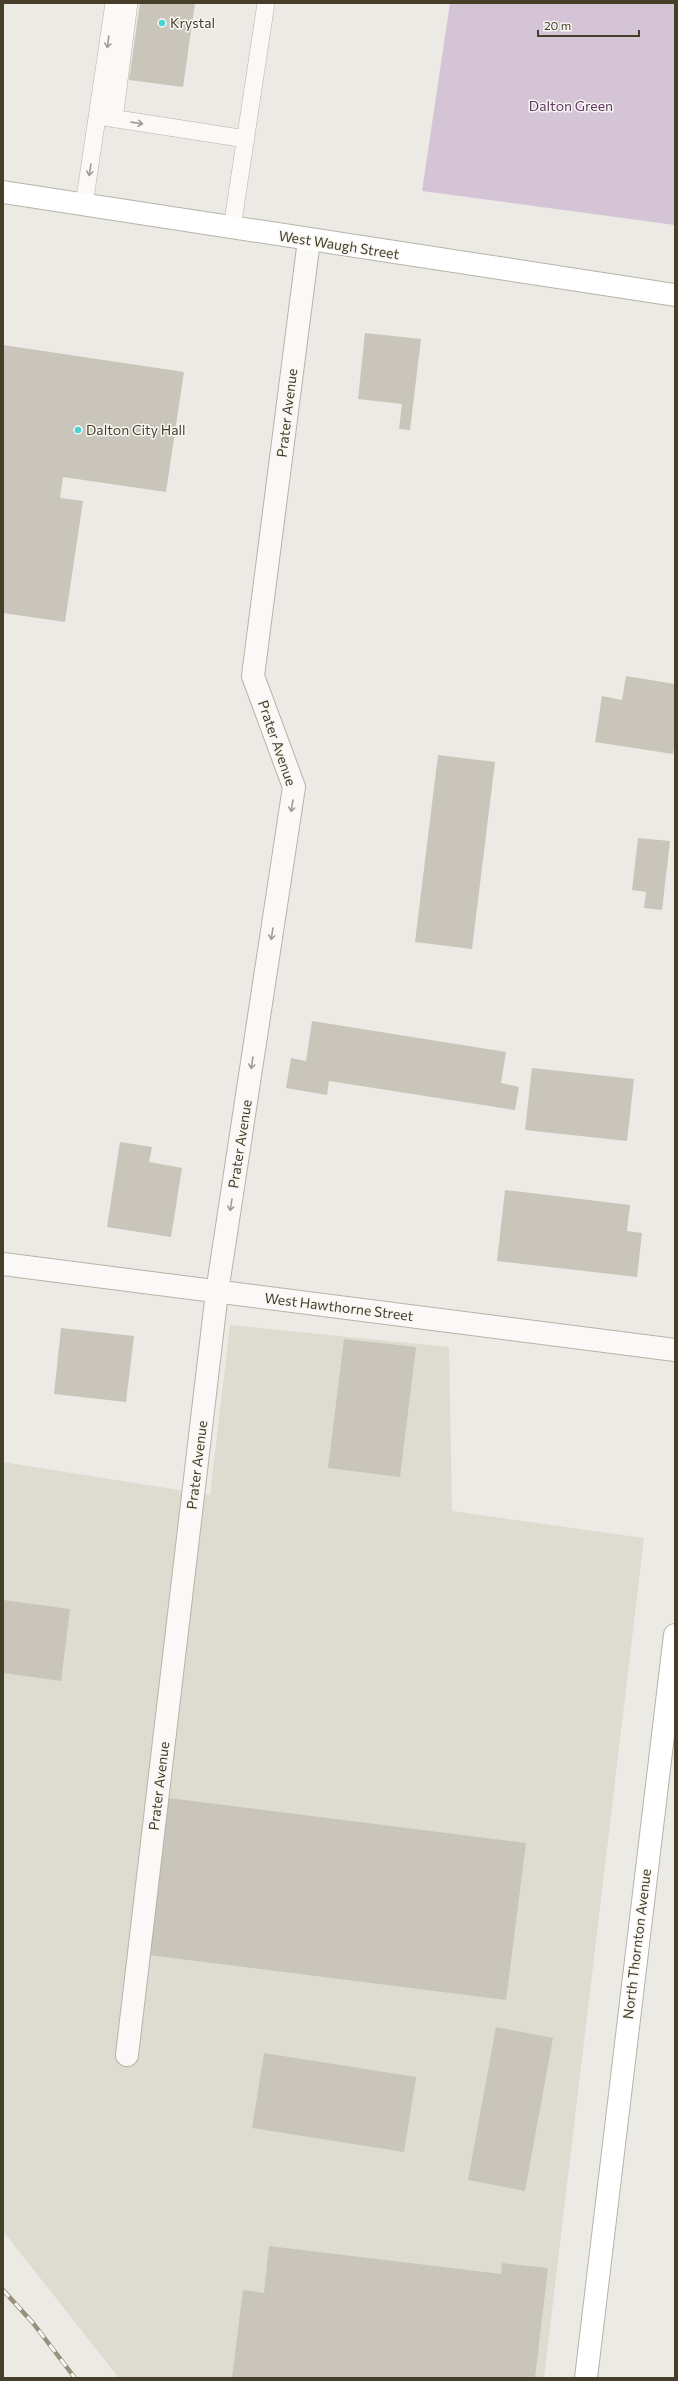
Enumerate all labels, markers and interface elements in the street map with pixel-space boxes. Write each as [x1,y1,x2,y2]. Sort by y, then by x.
scale bar [538,12,639,38]
place label: Krystal [170,14,215,31]
marker: Krystal [157,18,167,28]
text: 20 m [544,18,571,32]
one-way arrow [104,35,112,48]
park label: Dalton Green [529,97,613,114]
one-way arrow [130,119,143,127]
one-way arrow [86,163,94,176]
street label: West Waugh Street [278,227,401,262]
street label: Prater Avenue [273,367,300,458]
place label: Dalton City Hall [86,421,186,438]
marker: Dalton City Hall [73,425,83,435]
street label: Prater Avenue [255,698,300,788]
one-way arrow [288,799,296,812]
one-way arrow [268,927,276,940]
one-way arrow [248,1056,256,1069]
street label: Prater Avenue [224,1098,255,1189]
one-way arrow [227,1198,235,1211]
street label: West Hawthorne Street [264,1289,415,1324]
street label: Prater Avenue [183,1419,210,1510]
street label: Prater Avenue [145,1740,172,1831]
street label: North Thornton Avenue [619,1868,654,2020]

